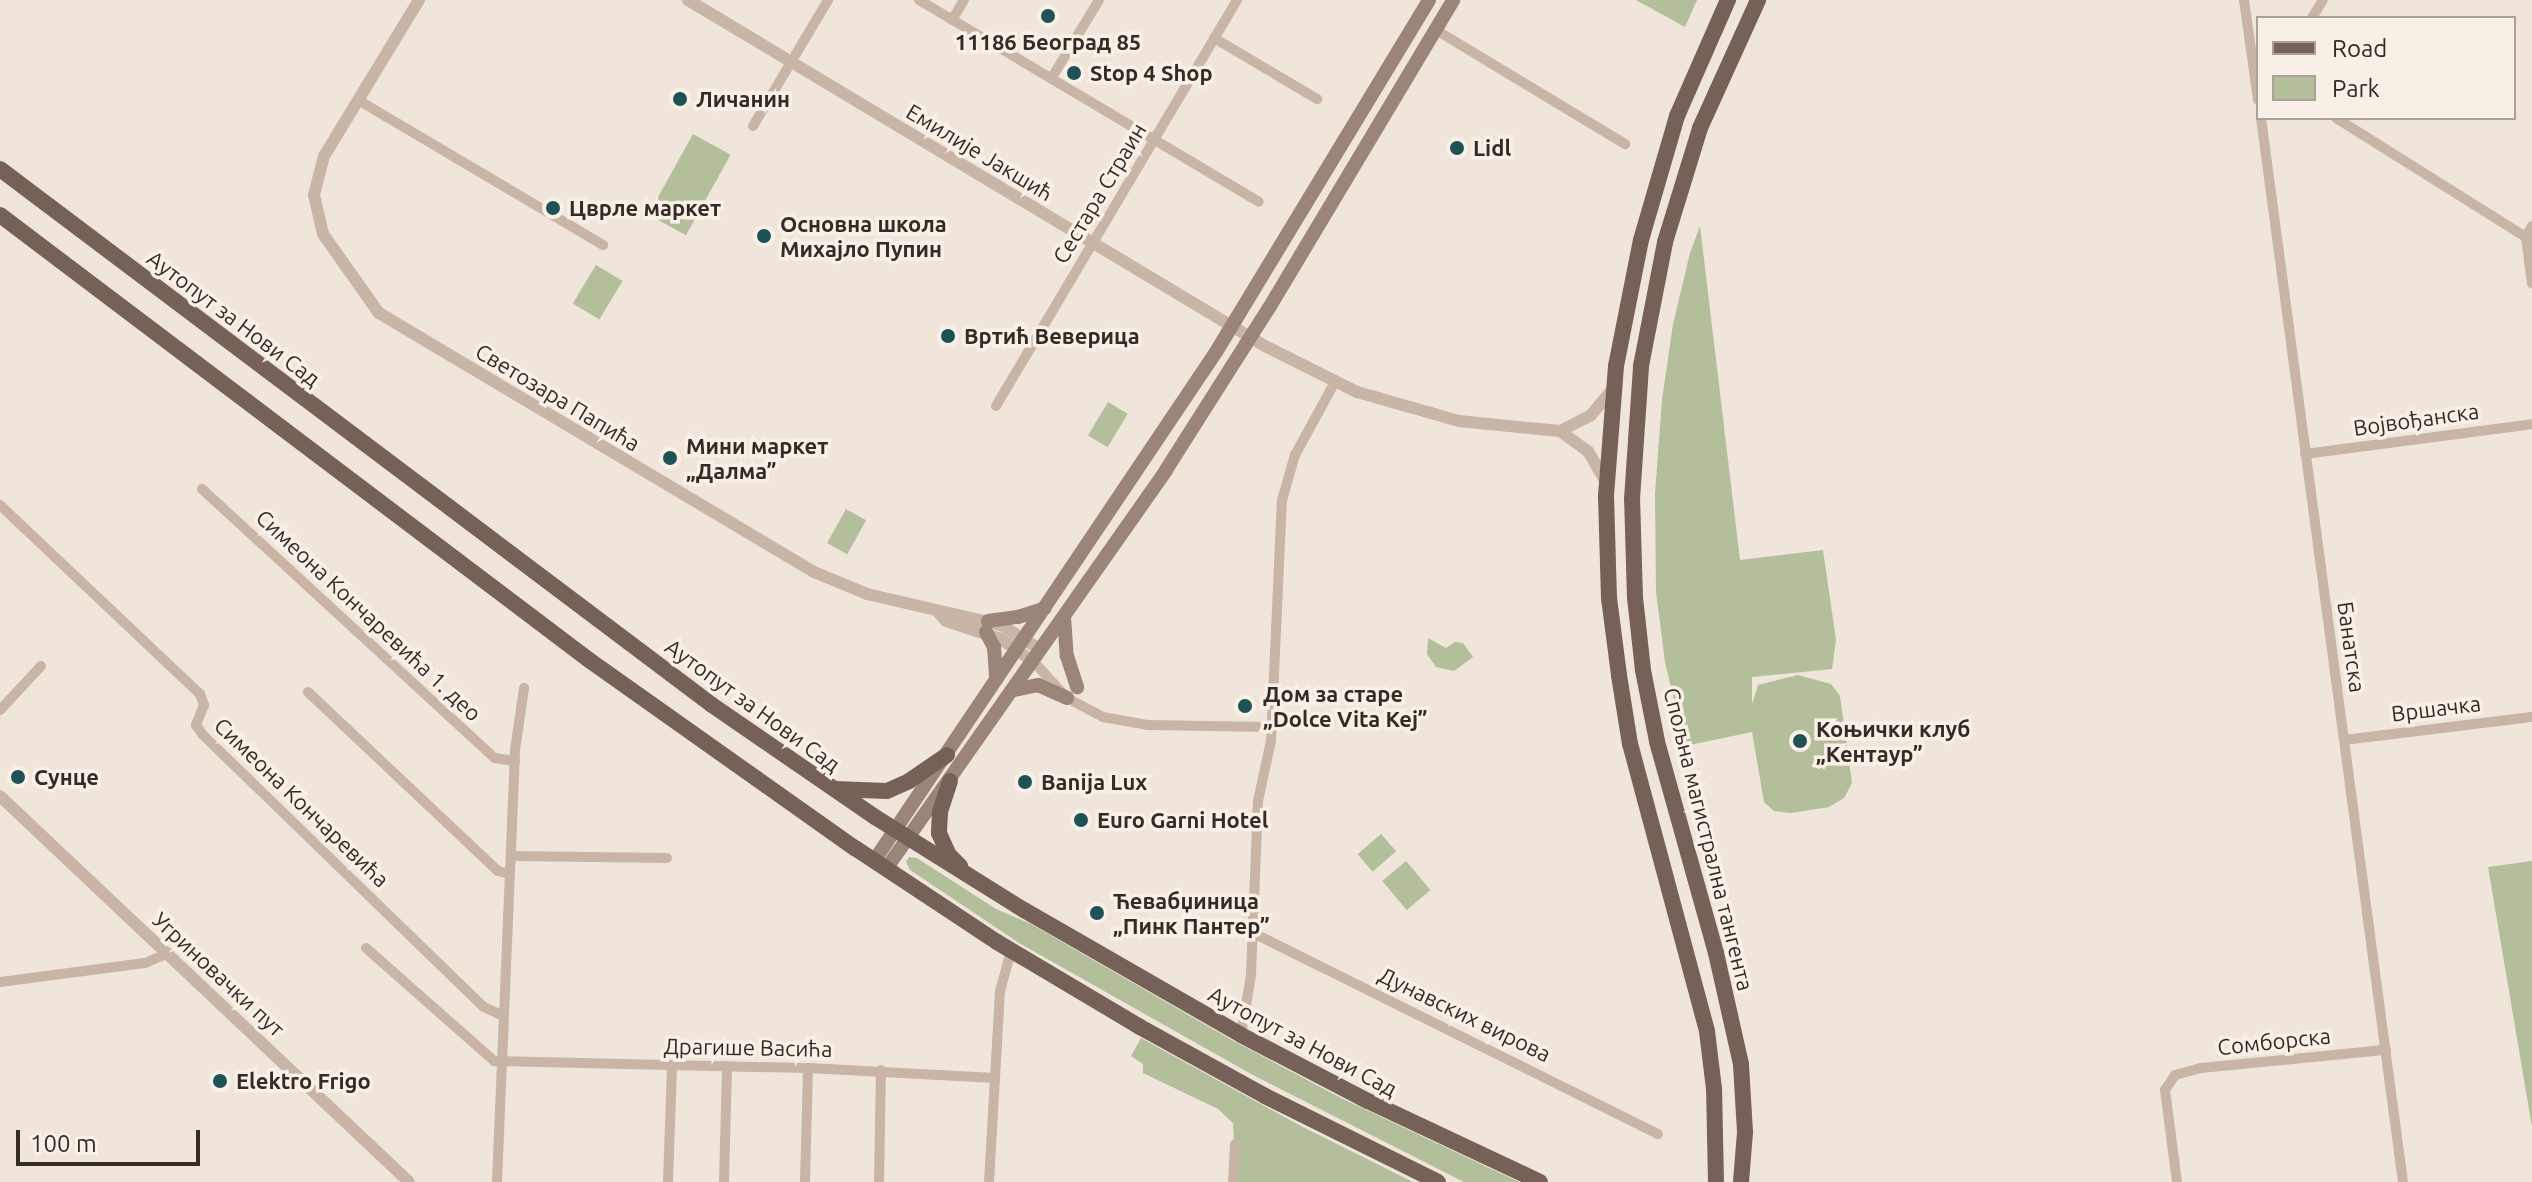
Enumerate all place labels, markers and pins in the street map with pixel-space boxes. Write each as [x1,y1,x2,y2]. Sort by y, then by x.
marker: 11186 Београд 85 [1039,7,1057,25]
place label: 11186 Београд 85 [955,29,1141,55]
place label: Stop 4 Shop [1090,60,1213,86]
marker: Stop 4 Shop [1065,64,1083,82]
place label: Личанин [696,86,790,112]
marker: Личанин [671,90,689,108]
place label: Lidl [1473,135,1511,161]
marker: Lidl [1448,139,1466,157]
place label: Цврле маркет [569,195,721,221]
marker: Цврле маркет [544,199,562,217]
place label: Основна школа Михајло Пупин [780,210,947,262]
marker: Основна школа Михајло Пупин [755,227,773,245]
place label: Вртић Веверица [964,323,1140,349]
marker: Вртић Веверица [939,327,957,345]
place label: Мини маркет „Далма” [686,432,828,484]
marker: Мини маркет „Далма” [661,449,679,467]
place label: Дом за старе „Dolce Vita Kej” [1263,680,1428,732]
marker: Дом за старе „Dolce Vita Kej” [1234,695,1256,717]
place label: Коњички клуб „Кентаур” [1816,715,1970,766]
marker: Коњички клуб „Кентаур” [1791,732,1809,750]
place label: Сунце [34,764,99,790]
marker: Сунце [9,768,27,786]
place label: Banija Lux [1041,769,1147,795]
marker: Banija Lux [1016,773,1034,791]
place label: Euro Garni Hotel [1097,807,1268,833]
marker: Euro Garni Hotel [1072,811,1090,829]
place label: Ћевабџиница „Пинк Пантер” [1113,887,1270,938]
marker: Ћевабџиница „Пинк Пантер” [1088,904,1106,922]
place label: Elektro Frigo [236,1068,371,1094]
marker: Elektro Frigo [211,1072,229,1090]

